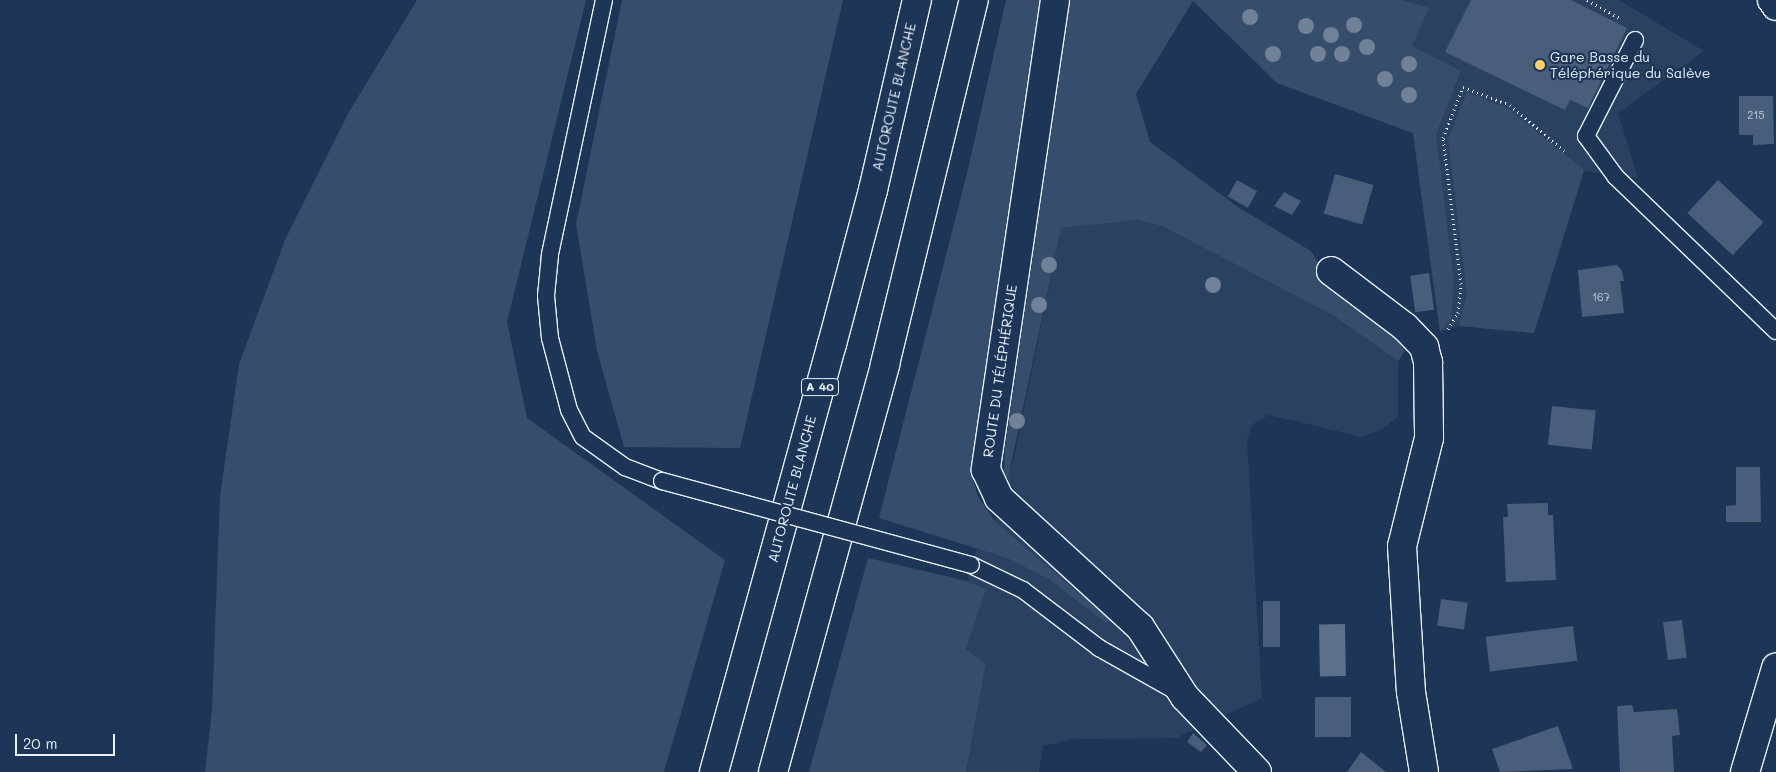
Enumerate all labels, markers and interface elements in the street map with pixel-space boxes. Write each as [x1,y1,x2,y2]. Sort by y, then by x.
street label: AUTOROUTE BLANCHE [869,21,919,173]
place label: Gare Basse du Téléphérique du Salève [1550,49,1710,82]
marker: Gare Basse du Téléphérique du Salève [1534,59,1546,71]
house number: 215 [1747,108,1765,122]
street label: ROUTE DU TÉLÉPHÉRIQUE [980,284,1020,458]
house number: 167 [1592,290,1610,304]
road number: A 40 [800,378,840,397]
street label: AUTOROUTE BLANCHE [764,414,820,564]
scale bar [18,724,118,756]
text: 20 m [23,733,57,753]

